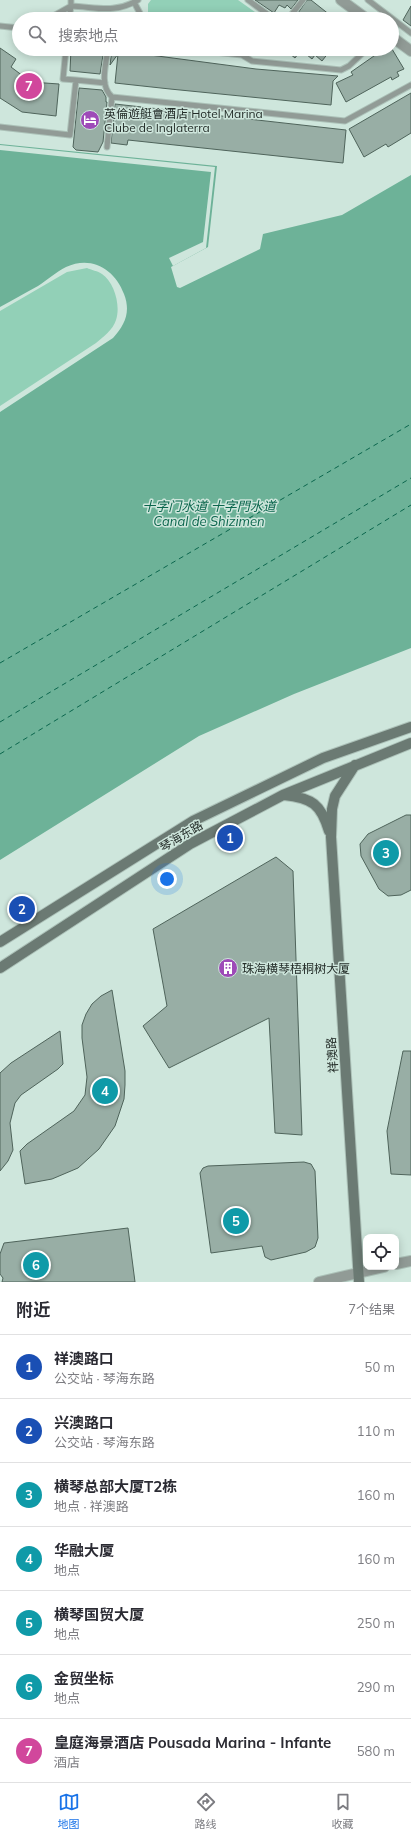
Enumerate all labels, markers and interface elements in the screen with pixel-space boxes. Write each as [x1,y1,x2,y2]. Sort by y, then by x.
search box [12,12,399,56]
icon: search [26,23,48,45]
text: 搜索地点 [58,26,118,45]
pin: 7 [16,71,42,101]
place label: 英倫遊艇會酒店 Hotel Marina Clube de Inglaterra [104,106,263,135]
hotel icon: 英倫遊艇會酒店 Hotel Marina Clube de Inglaterra [79,109,101,131]
water label: 十字门水道 十字門水道 Canal de Shizimen [142,498,278,529]
street label: 琴海东路 [157,817,205,855]
pin: 1 [217,823,243,853]
pin: 3 [373,838,399,868]
your location [157,869,177,889]
pin: 2 [9,894,35,924]
building icon: 珠海横琴梧桐树大厦 [217,957,239,979]
place label: 珠海横琴梧桐树大厦 [242,961,350,976]
street label: 祥澳路 [323,1037,341,1073]
pin: 4 [92,1076,118,1106]
pin: 5 [223,1206,249,1236]
map controls [363,1234,399,1270]
button: locate [363,1234,399,1270]
pin: 6 [23,1250,49,1280]
text: 附近 [16,1299,50,1320]
text: 7个结果 [348,1301,395,1317]
text: 祥澳路口 [54,1349,114,1368]
text: 1 [25,1359,33,1375]
text: 50 m [365,1359,395,1375]
text: 公交站 · 琴海东路 [54,1370,155,1386]
text: 兴澳路口 [54,1413,114,1432]
text: 2 [25,1423,33,1439]
text: 110 m [357,1423,395,1439]
text: 公交站 · 琴海东路 [54,1434,155,1450]
text: 横琴总部大厦T2栋 [54,1477,177,1496]
text: 3 [25,1487,33,1503]
text: 160 m [357,1487,395,1503]
text: 地点 · 祥澳路 [54,1498,129,1514]
text: 华融大厦 [54,1541,114,1560]
text: 4 [25,1551,33,1567]
text: 160 m [357,1551,395,1567]
text: 地点 [54,1562,80,1578]
text: 横琴国贸大厦 [54,1605,144,1624]
text: 5 [25,1615,33,1631]
text: 250 m [357,1615,395,1631]
text: 地点 [54,1626,80,1642]
text: 金贸坐标 [54,1669,114,1688]
text: 6 [25,1679,33,1695]
text: 290 m [357,1679,395,1695]
text: 地点 [54,1690,80,1706]
text: 皇庭海景酒店 Pousada Marina - Infante [54,1733,331,1752]
text: 7 [25,1743,33,1759]
text: 580 m [357,1743,395,1759]
text: 酒店 [54,1754,80,1770]
tab: 地图 [58,1791,80,1831]
tab: 路线 [195,1791,217,1831]
tab: 收藏 [332,1791,354,1831]

